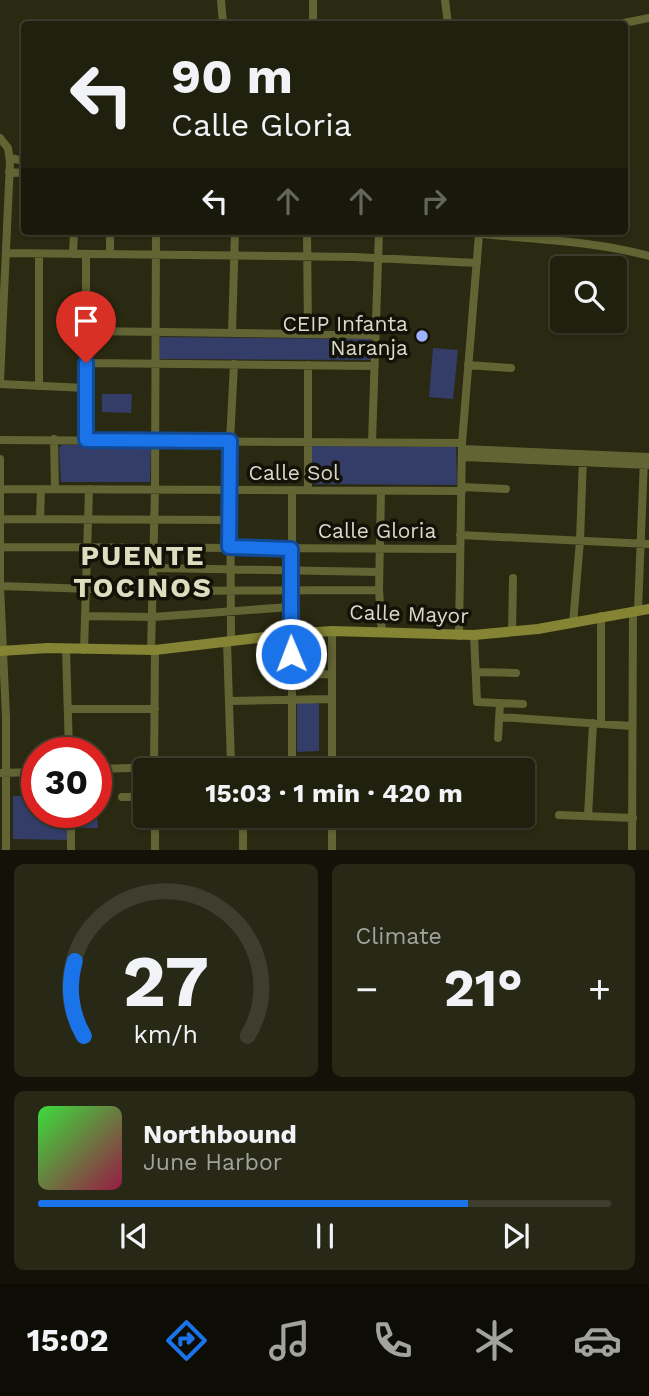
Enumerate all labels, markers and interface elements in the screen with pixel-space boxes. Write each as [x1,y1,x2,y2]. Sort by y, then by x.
text: 90 m [171,47,293,105]
icon: left [56,49,147,140]
text: Calle Gloria [171,106,352,144]
icon: left [196,182,234,220]
icon: ahead [269,182,307,220]
icon: ahead [342,182,380,220]
icon: right [415,182,453,220]
map controls [550,256,627,333]
button: search [550,256,627,333]
pin [56,291,116,363]
icon: arrive [67,302,105,340]
place label: CEIP Infanta Naranja [282,311,408,360]
marker: CEIP Infanta Naranja [414,328,430,344]
street label: Calle Sol [249,460,340,485]
street label: Calle Gloria [318,518,436,543]
district label: PUENTE TOCINOS [73,539,213,604]
street label: Calle Mayor [349,599,470,628]
position arrow [254,617,328,691]
speed limit sign: 30 [21,737,112,828]
text: 15:03 · 1 min · 420 m [205,778,463,808]
text: Climate [356,923,442,950]
text: 27 [123,939,209,1025]
text: 21° [444,958,523,1019]
text: − [356,967,378,1011]
text: + [588,967,611,1011]
text: km/h [134,1020,198,1049]
text: Northbound [143,1119,297,1149]
text: June Harbor [143,1149,282,1176]
icon: previous [115,1217,153,1255]
icon: pause [306,1217,344,1255]
icon: next [497,1217,535,1255]
icon: directions [162,1316,211,1365]
icon: music [265,1316,314,1365]
icon: phone [368,1316,417,1365]
icon: climate [470,1316,519,1365]
icon: car [573,1316,622,1365]
text: 15:02 [27,1321,109,1359]

